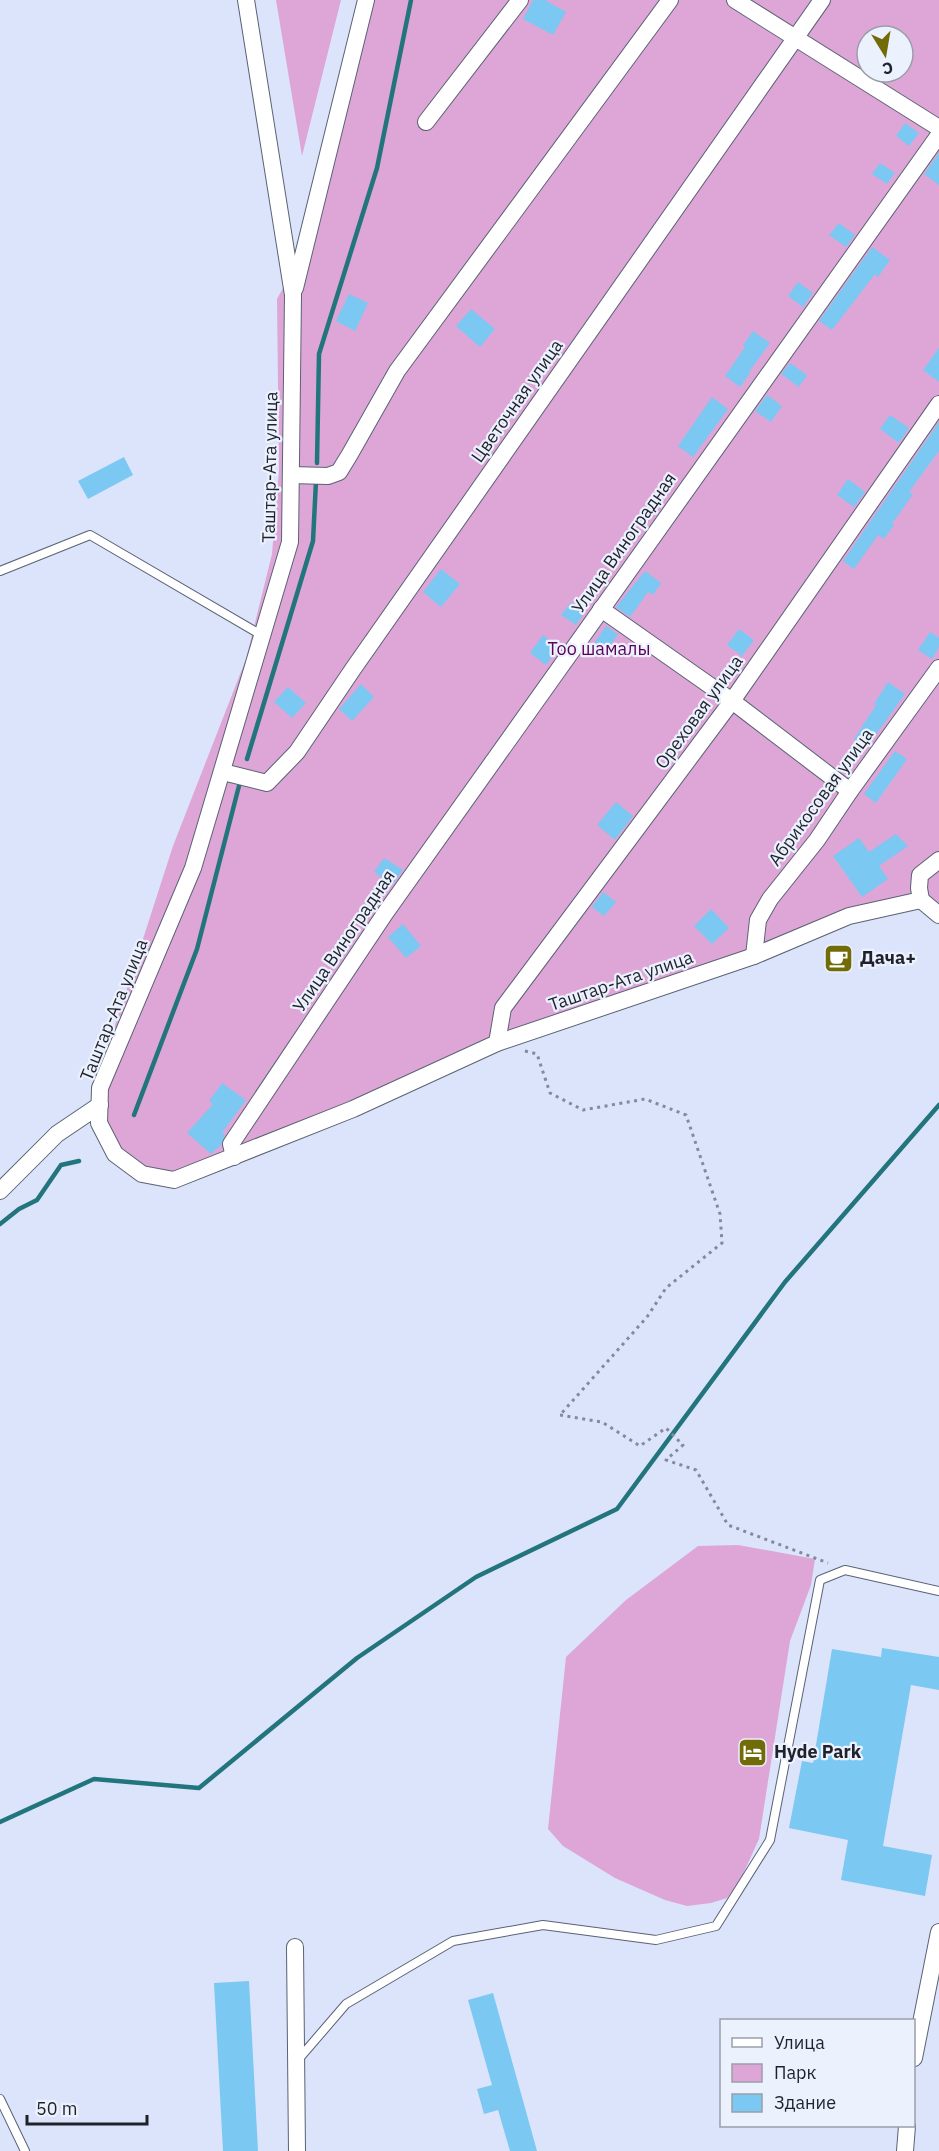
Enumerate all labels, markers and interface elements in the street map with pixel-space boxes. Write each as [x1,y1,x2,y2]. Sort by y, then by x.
north arrow [855,24,915,84]
text: С [881,58,895,80]
street label: Цветочная улица [466,334,568,467]
street label: Таштар-Ата улица [257,391,282,543]
street label: Улица Виноградная [566,468,681,618]
park label: Тоо шамалы [547,637,651,660]
street label: Ореховая улица [650,650,748,773]
street label: Абрикосовая улица [763,723,879,870]
street label: Улица Виноградная [287,865,400,1016]
street label: Таштар-Ата улица [75,935,153,1084]
cafe icon: Дача+ [823,942,855,974]
street label: Таштар-Ата улица [546,945,696,1016]
place label: Дача+ [860,946,916,969]
hotel icon: Hyde Park [737,1736,769,1768]
place label: Hyde Park [774,1740,862,1763]
legend [720,2019,915,2127]
text: Улица [774,2031,825,2054]
text: Парк [774,2061,817,2084]
scale bar [27,2088,147,2126]
text: Здание [774,2091,836,2114]
text: 50 m [36,2097,78,2120]

